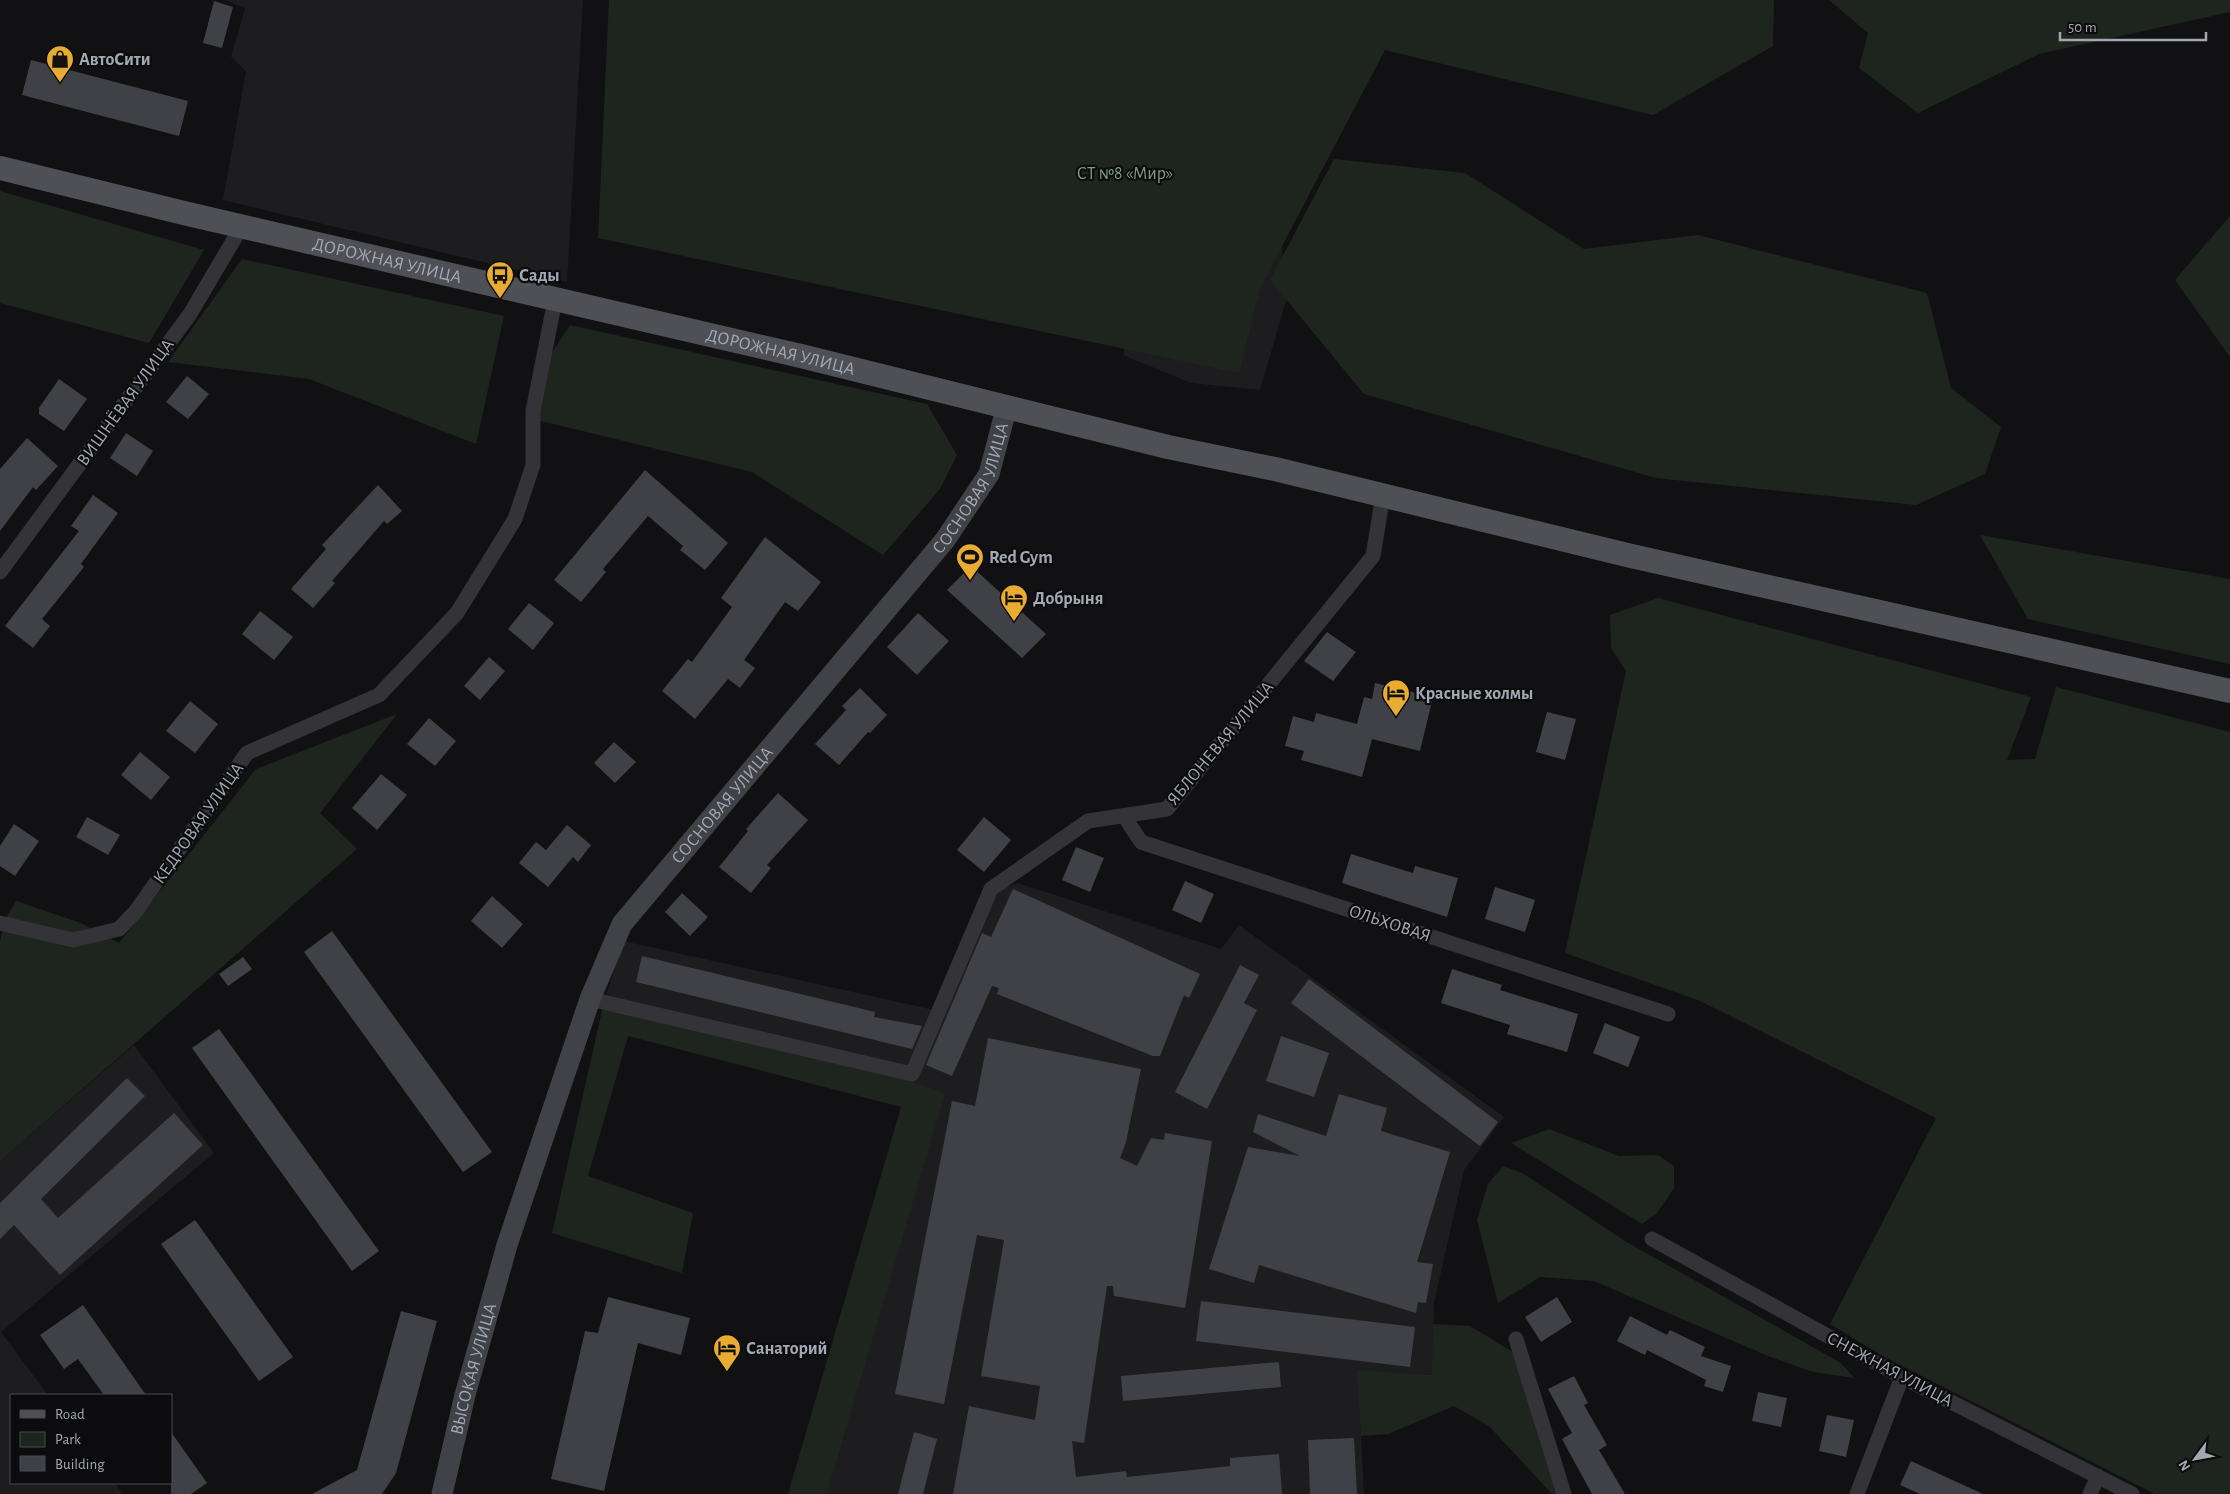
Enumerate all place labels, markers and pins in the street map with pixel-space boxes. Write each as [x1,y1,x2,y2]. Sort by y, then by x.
shop icon: АвтоСити [45,44,75,83]
place label: АвтоСити [79,51,151,69]
bus stop icon: Сады [485,260,515,299]
place label: Сады [519,267,560,285]
sports icon: Red Gym [955,542,985,581]
place label: Red Gym [989,549,1053,567]
hotel icon: Добрыня [999,583,1029,622]
place label: Добрыня [1033,590,1104,608]
hotel icon: Красные холмы [1381,678,1411,717]
place label: Красные холмы [1415,685,1533,703]
hotel icon: Санаторий [712,1333,742,1372]
place label: Санаторий [746,1340,827,1358]

